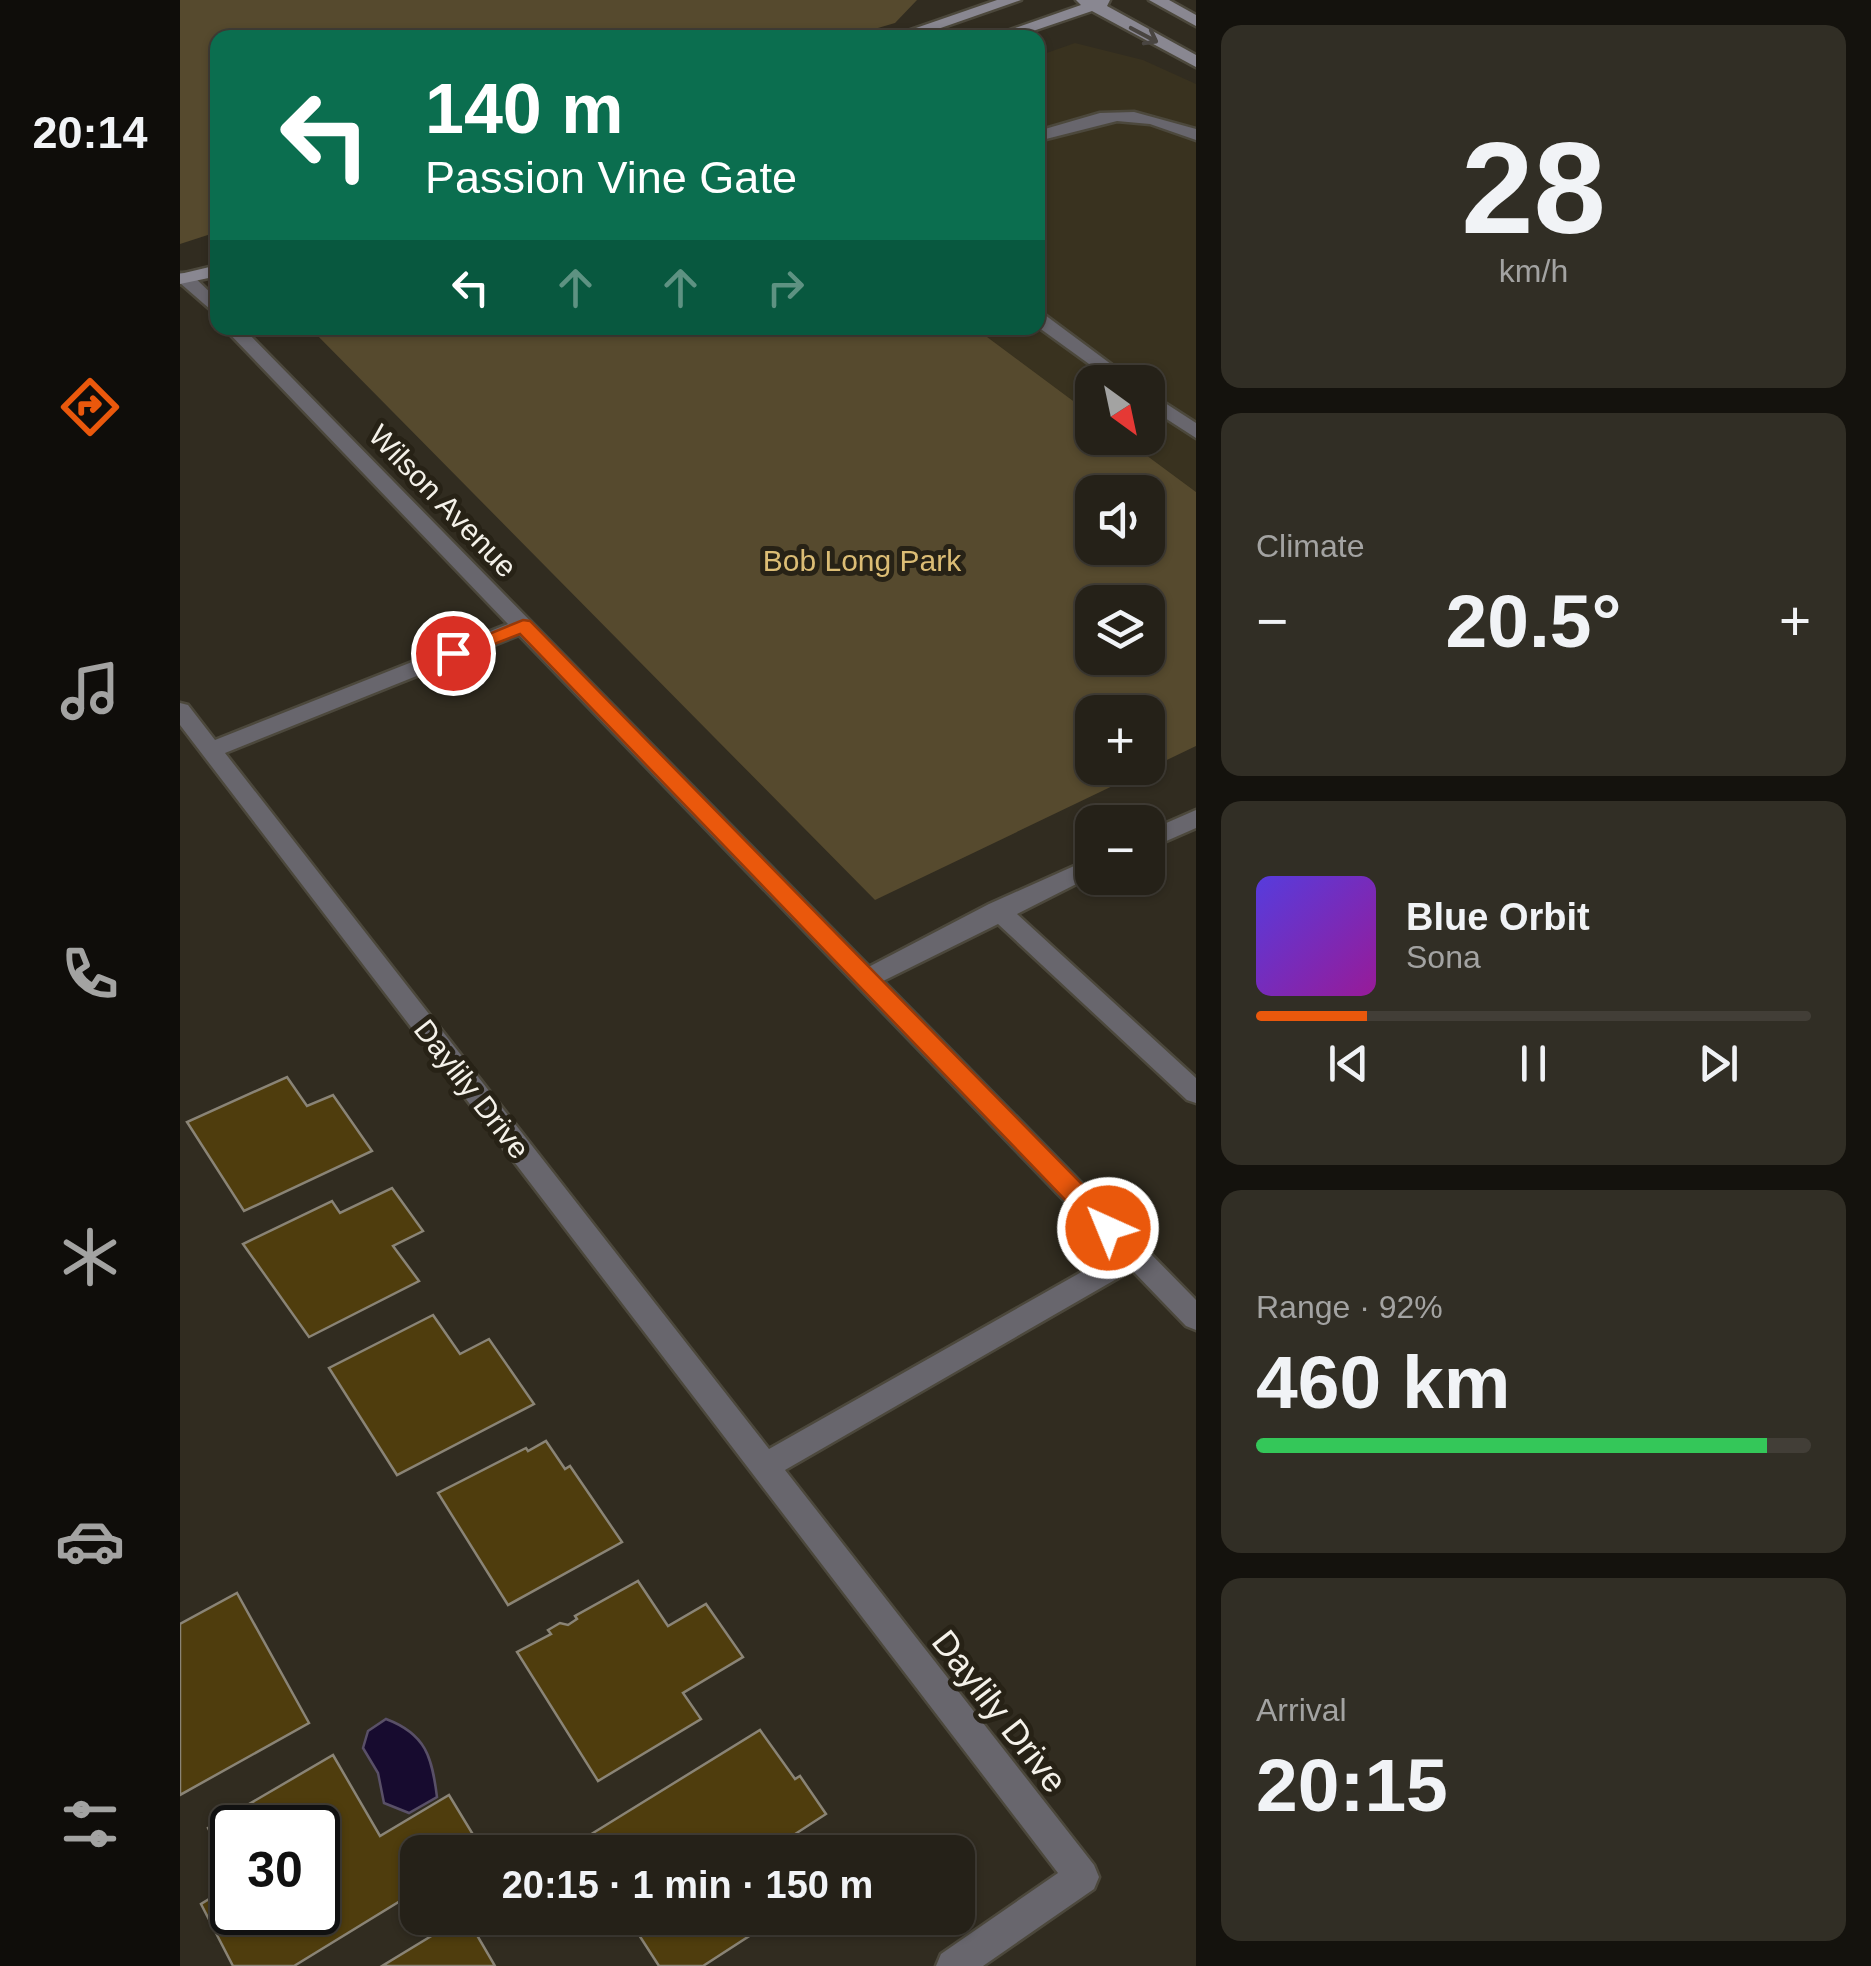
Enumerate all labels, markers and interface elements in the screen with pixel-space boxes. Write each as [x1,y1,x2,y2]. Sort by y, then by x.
one-way arrow [1129,26,1158,45]
icon: left [260,70,390,200]
text: 140 m [425,70,623,148]
text: 20:14 [32,107,148,158]
text: 28 [1461,115,1606,261]
text: Passion Vine Gate [425,152,797,203]
text: km/h [1499,253,1568,289]
icon: left [443,260,498,315]
icon: ahead [548,260,603,315]
icon: ahead [653,260,708,315]
icon: right [758,260,813,315]
north arrow [1075,365,1165,455]
map controls [1075,365,1165,895]
icon: directions [55,372,125,442]
street label: Wilson Avenue [362,418,524,584]
button: sound [1075,475,1165,565]
text: Climate [1256,528,1364,564]
park label: Bob Long Park [763,544,962,577]
text: 20.5° [1446,579,1621,663]
button: layers [1075,585,1165,675]
text: − [1256,590,1288,652]
text: + [1779,590,1811,652]
pin [411,611,496,696]
icon: arrive [426,626,481,681]
icon: music [55,656,125,726]
button: + [1075,695,1165,785]
button: − [1075,805,1165,895]
text: Blue Orbit [1406,896,1590,938]
icon: phone [55,939,125,1009]
text: Sona [1406,939,1481,975]
street label: Daylily Drive [408,1013,536,1165]
icon: previous [1321,1036,1376,1091]
icon: pause [1506,1036,1561,1091]
icon: next [1691,1036,1746,1091]
position arrow [1056,1176,1160,1280]
icon: climate [55,1222,125,1292]
text: Range · 92% [1256,1289,1443,1325]
text: 460 km [1256,1340,1510,1424]
icon: car [55,1506,125,1576]
street label: Daylily Drive [925,1622,1075,1800]
text: Arrival [1256,1692,1347,1728]
text: 20:15 [1256,1743,1448,1827]
icon: filters [55,1789,125,1859]
speed limit sign: 30 [210,1805,340,1935]
text: 20:15 · 1 min · 150 m [502,1864,873,1906]

